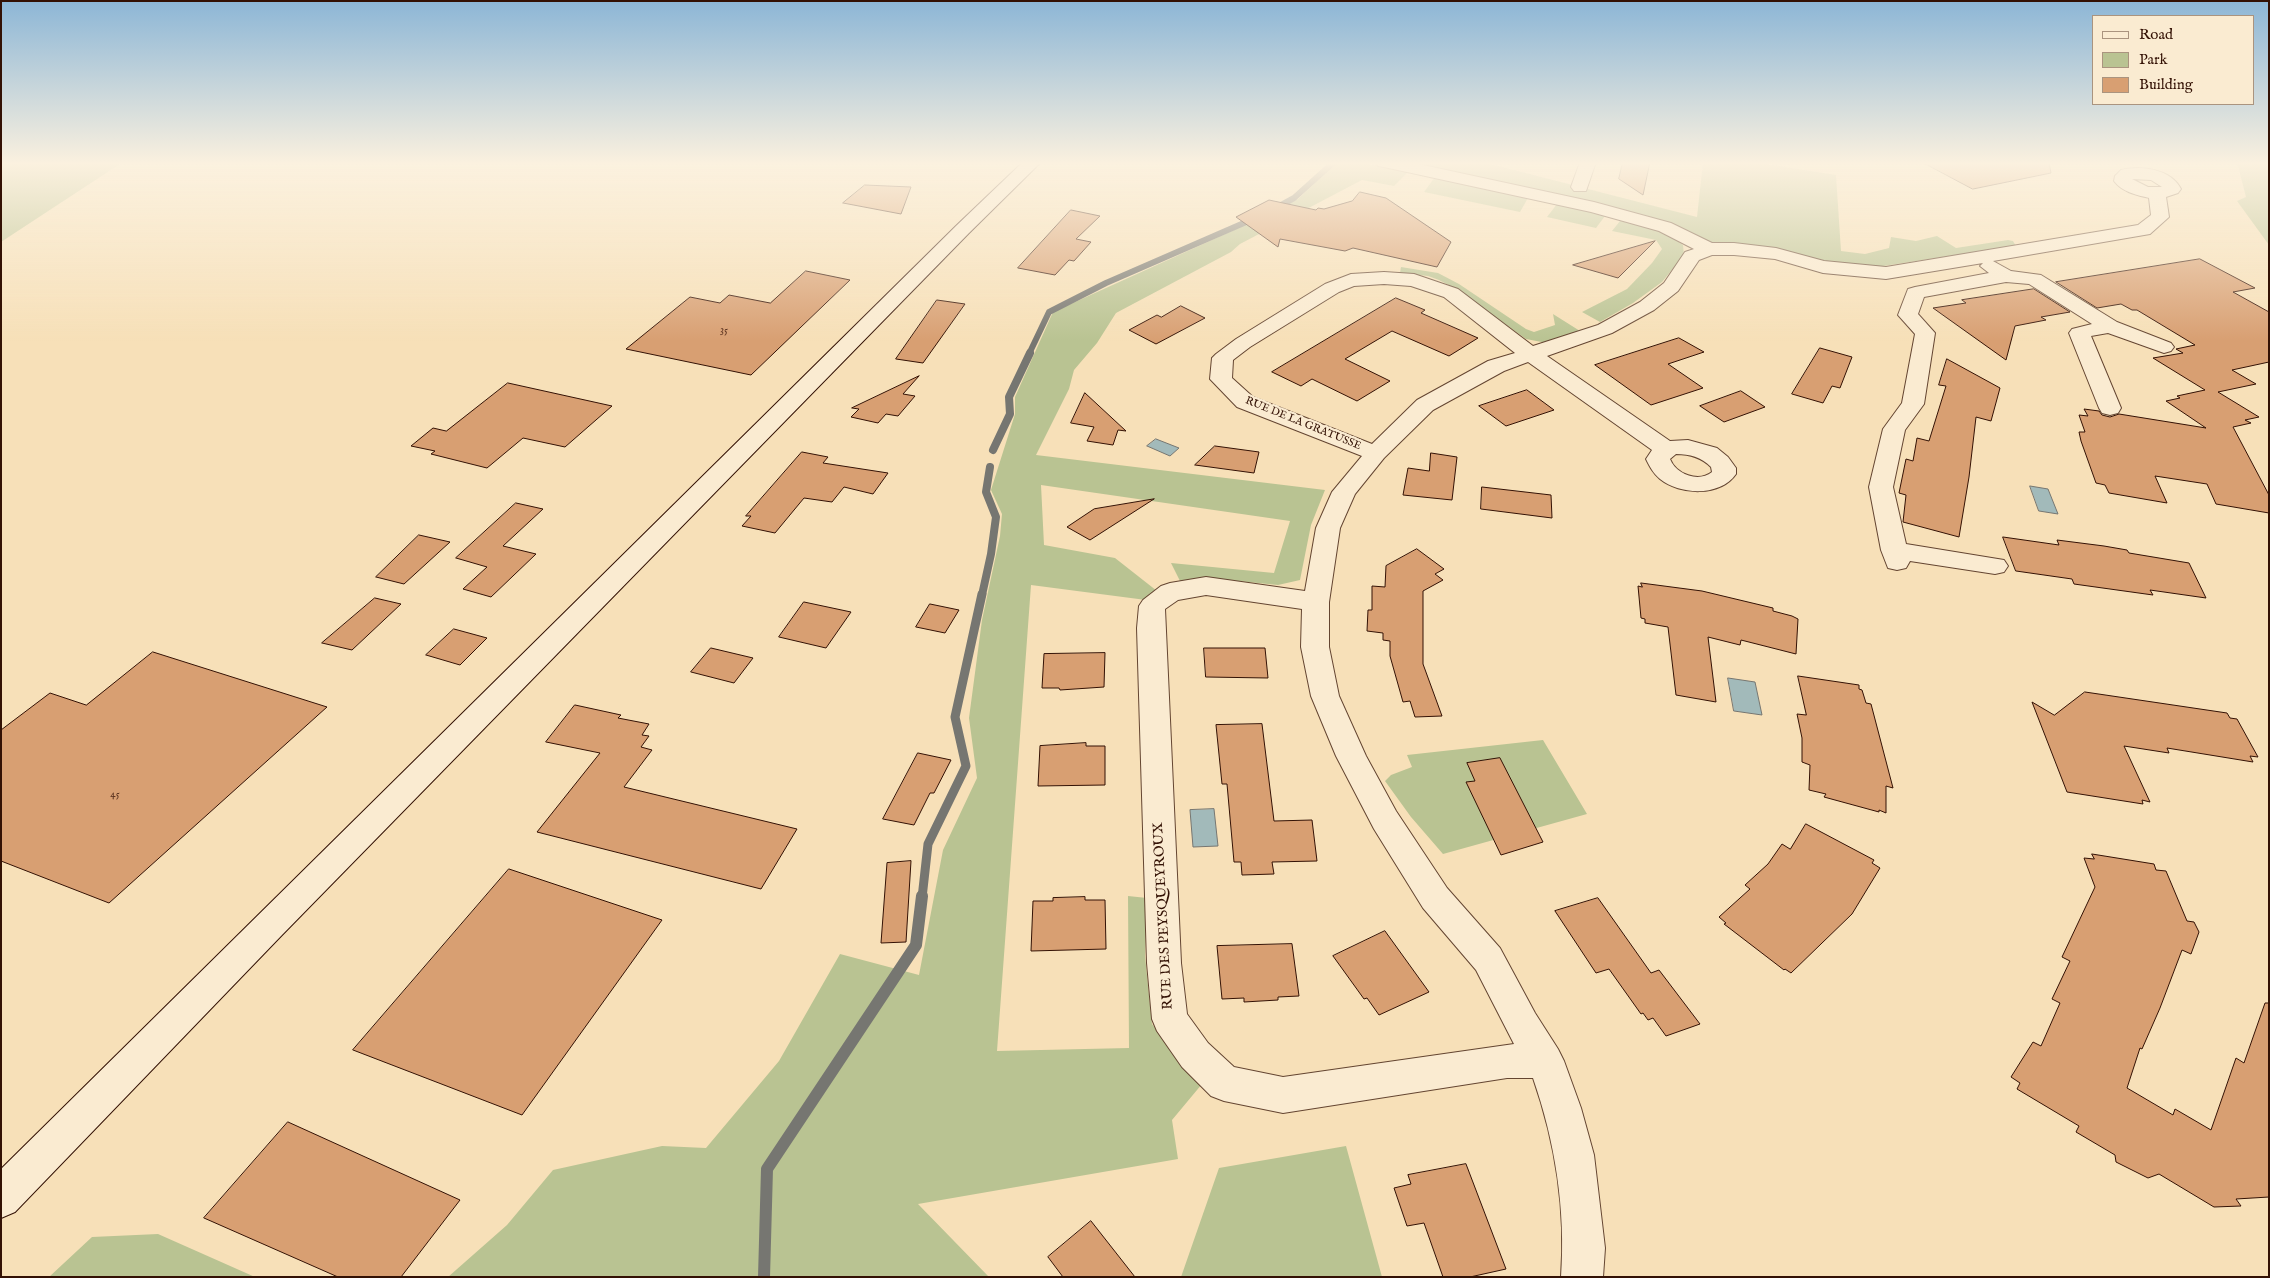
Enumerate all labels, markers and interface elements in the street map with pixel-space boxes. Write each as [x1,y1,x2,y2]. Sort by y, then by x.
legend [2092,15,2255,105]
text: Road [2139,25,2173,44]
text: Park [2139,50,2168,69]
text: Building [2139,75,2193,94]
house number: 35 [720,324,728,338]
street label: RUE DE LA GRATUSSE [1243,395,1363,453]
house number: 45 [110,788,120,802]
street label: RUE DES PEYSQUEYROUX [1151,822,1177,1010]

